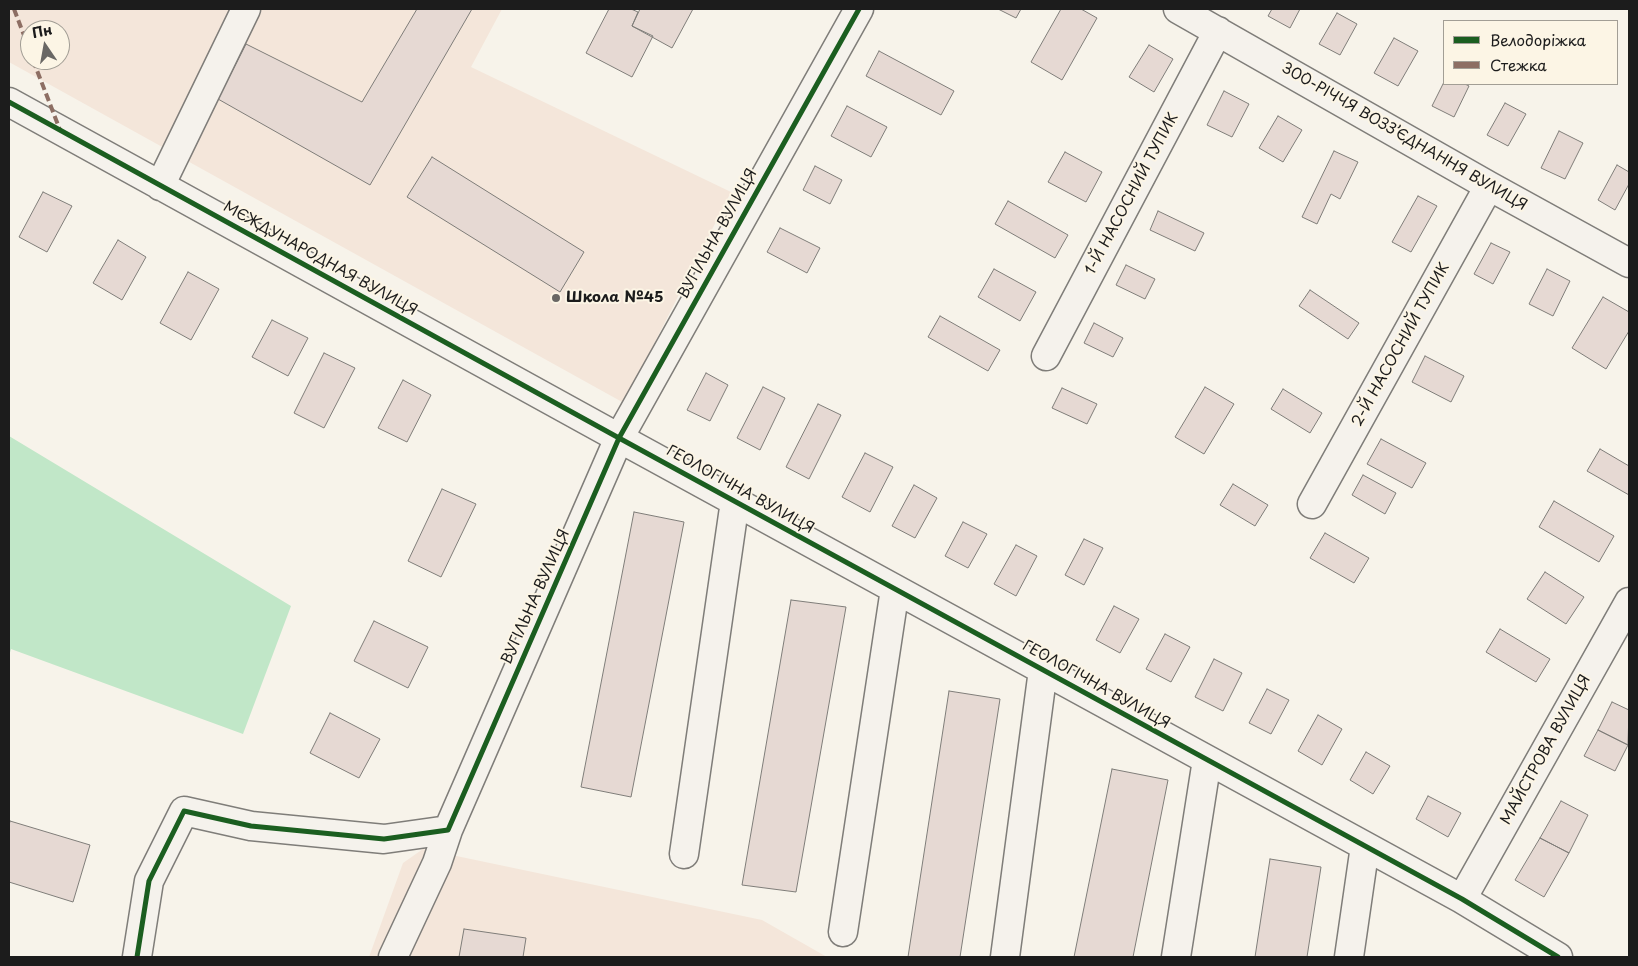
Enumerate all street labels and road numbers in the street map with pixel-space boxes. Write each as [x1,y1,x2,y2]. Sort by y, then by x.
street label: 300-РІЧЧЯ ВОЗЗ’ЄДНАННЯ ВУЛИЦЯ [1278,59,1530,215]
street label: 1-Й НАСОСНИЙ ТУПИК [1082,110,1182,278]
street label: ВУГІЛЬНА ВУЛИЦЯ [675,166,761,302]
street label: МЄЖДУНАРОДНАЯ ВУЛИЦЯ [220,198,420,320]
street label: 2-Й НАСОСНИЙ ТУПИК [1348,260,1454,430]
street label: ГЕОЛОГІЧНА ВУЛИЦЯ [663,442,817,538]
street label: ВУГІЛЬНА ВУЛИЦЯ [498,527,574,667]
street label: ГЕОЛОГІЧНА ВУЛИЦЯ [1019,637,1173,733]
street label: МАЙСТРОВА ВУЛИЦЯ [1497,672,1595,828]

